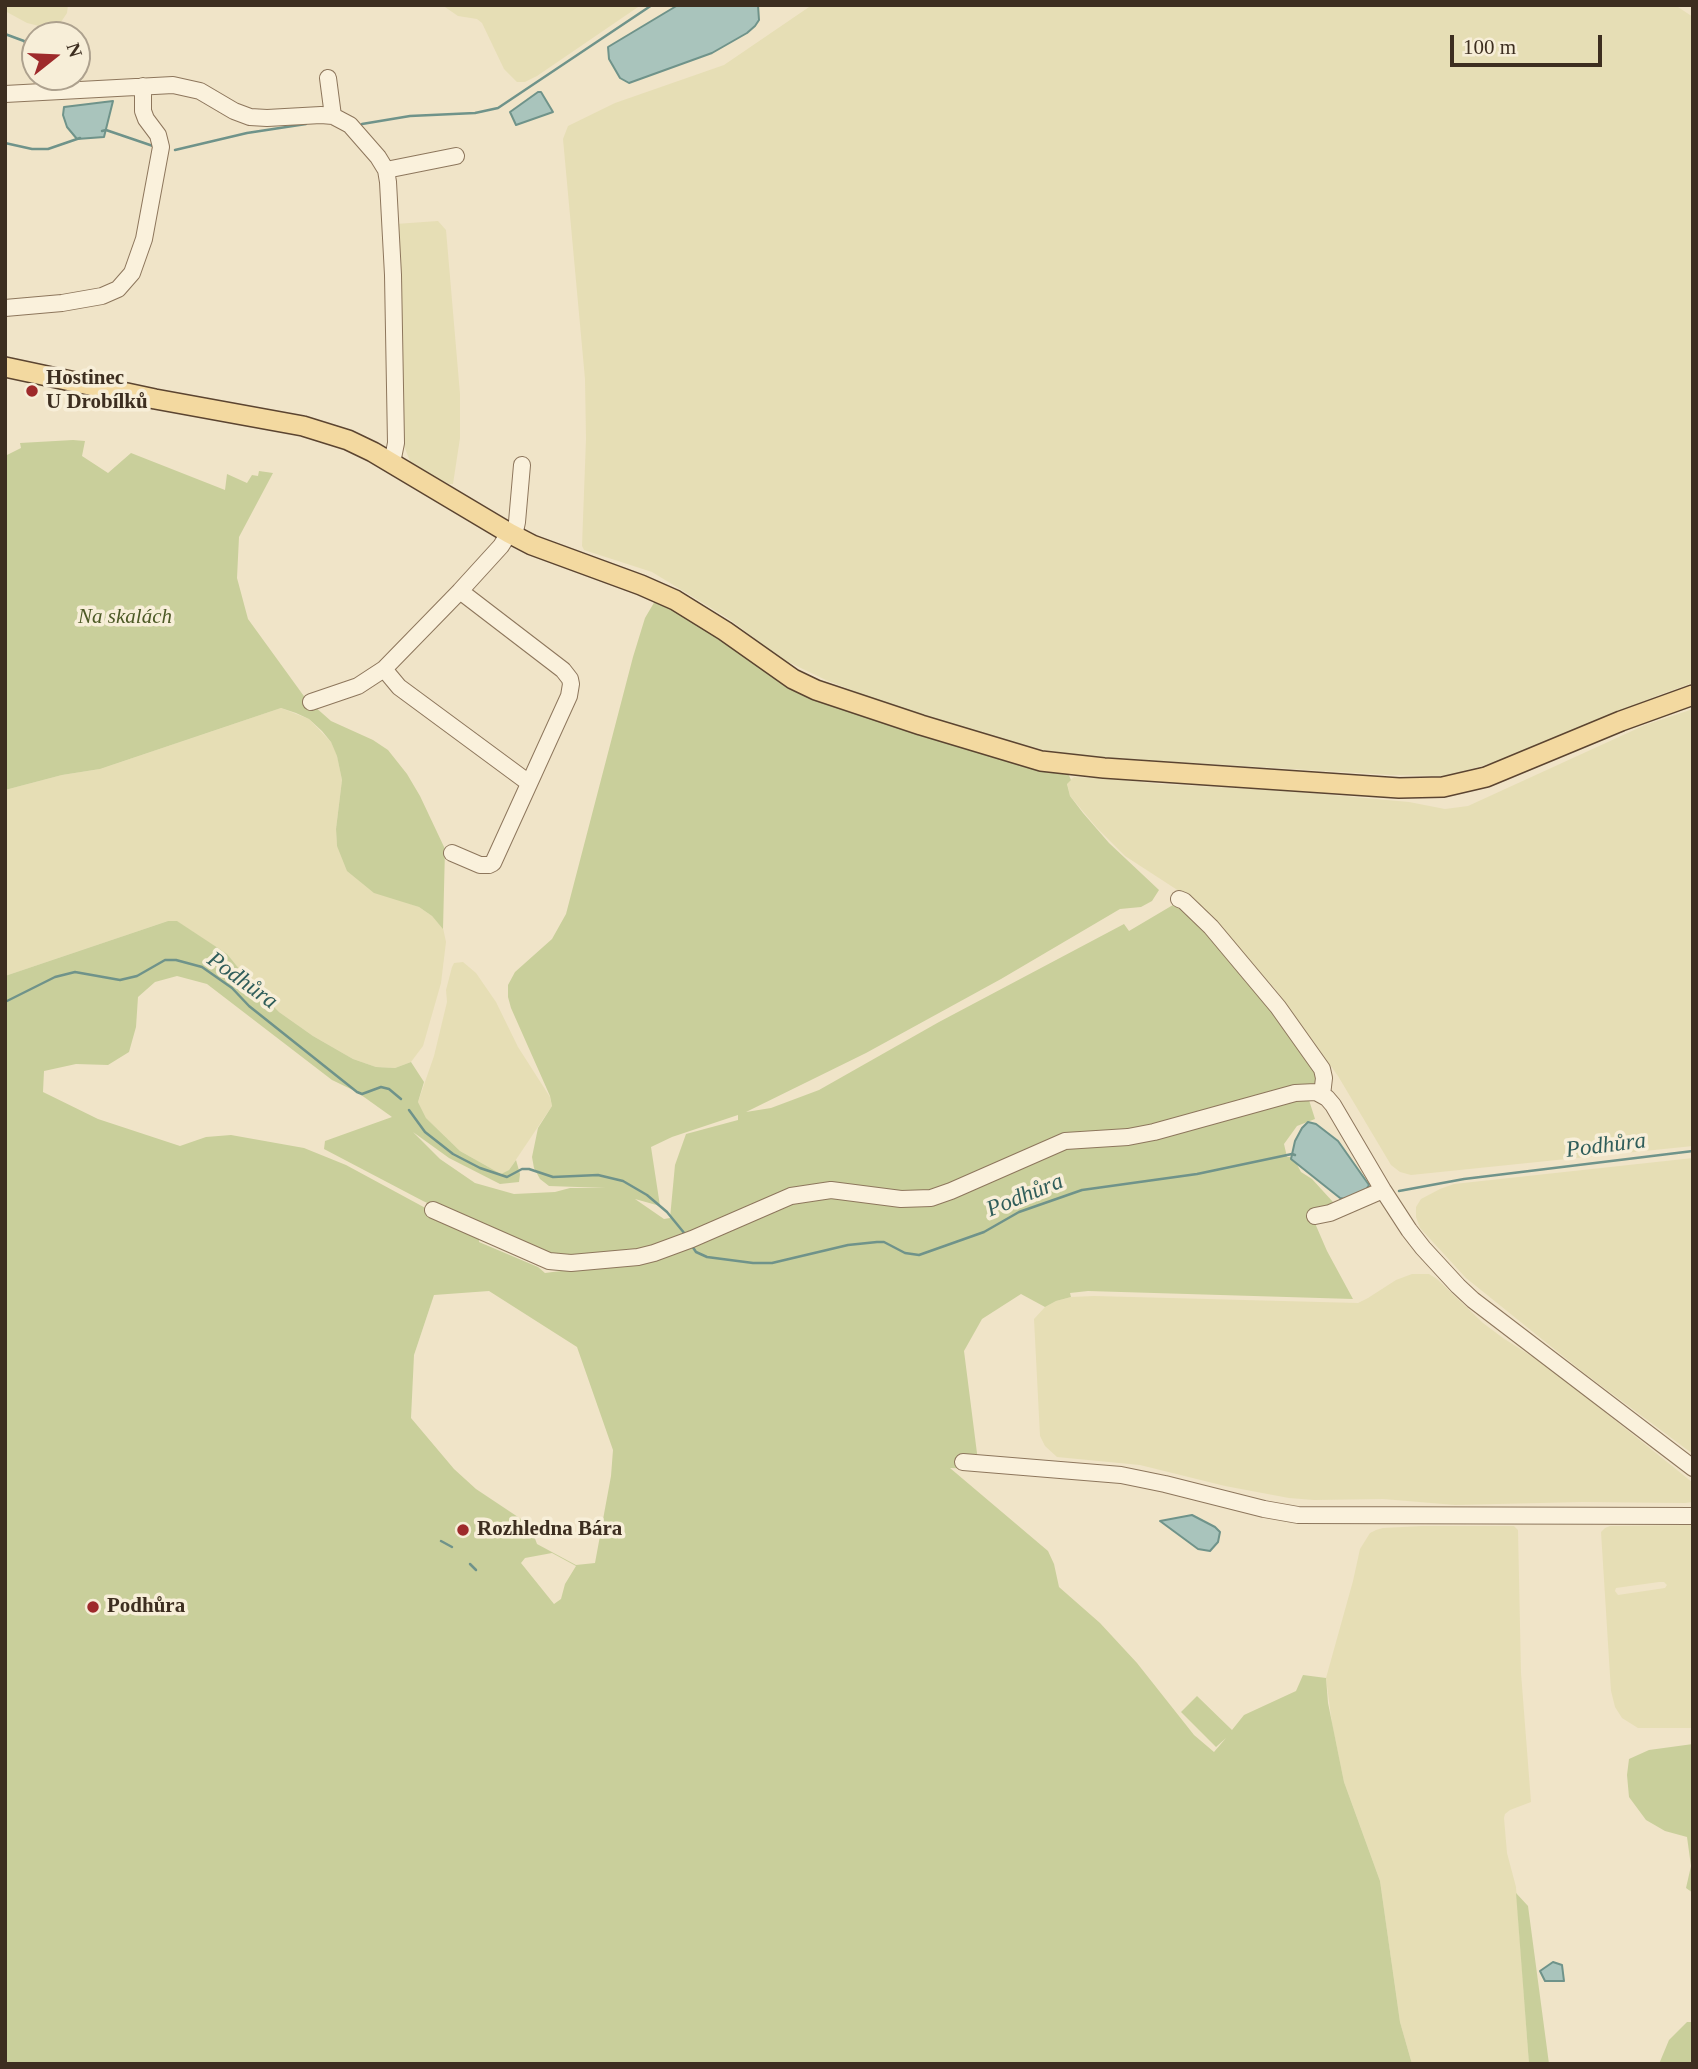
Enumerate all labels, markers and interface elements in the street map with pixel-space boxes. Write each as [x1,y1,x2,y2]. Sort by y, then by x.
north arrow [21,21,91,91]
scale bar [1453,21,1605,65]
text: 100 m [1463,35,1516,59]
text: N [62,40,87,60]
place label: Hostinec U Drobílků [46,366,148,416]
marker: Hostinec U Drobílků [24,383,40,399]
park label: Na skalách [78,604,172,630]
water label: Podhůra [201,946,283,1016]
water label: Podhůra [1564,1127,1648,1165]
water label: Podhůra [983,1168,1067,1224]
place label: Rozhledna Bára [477,1517,622,1543]
marker: Rozhledna Bára [455,1522,471,1538]
place label: Podhůra [107,1594,185,1620]
marker: Podhůra [85,1599,101,1615]

